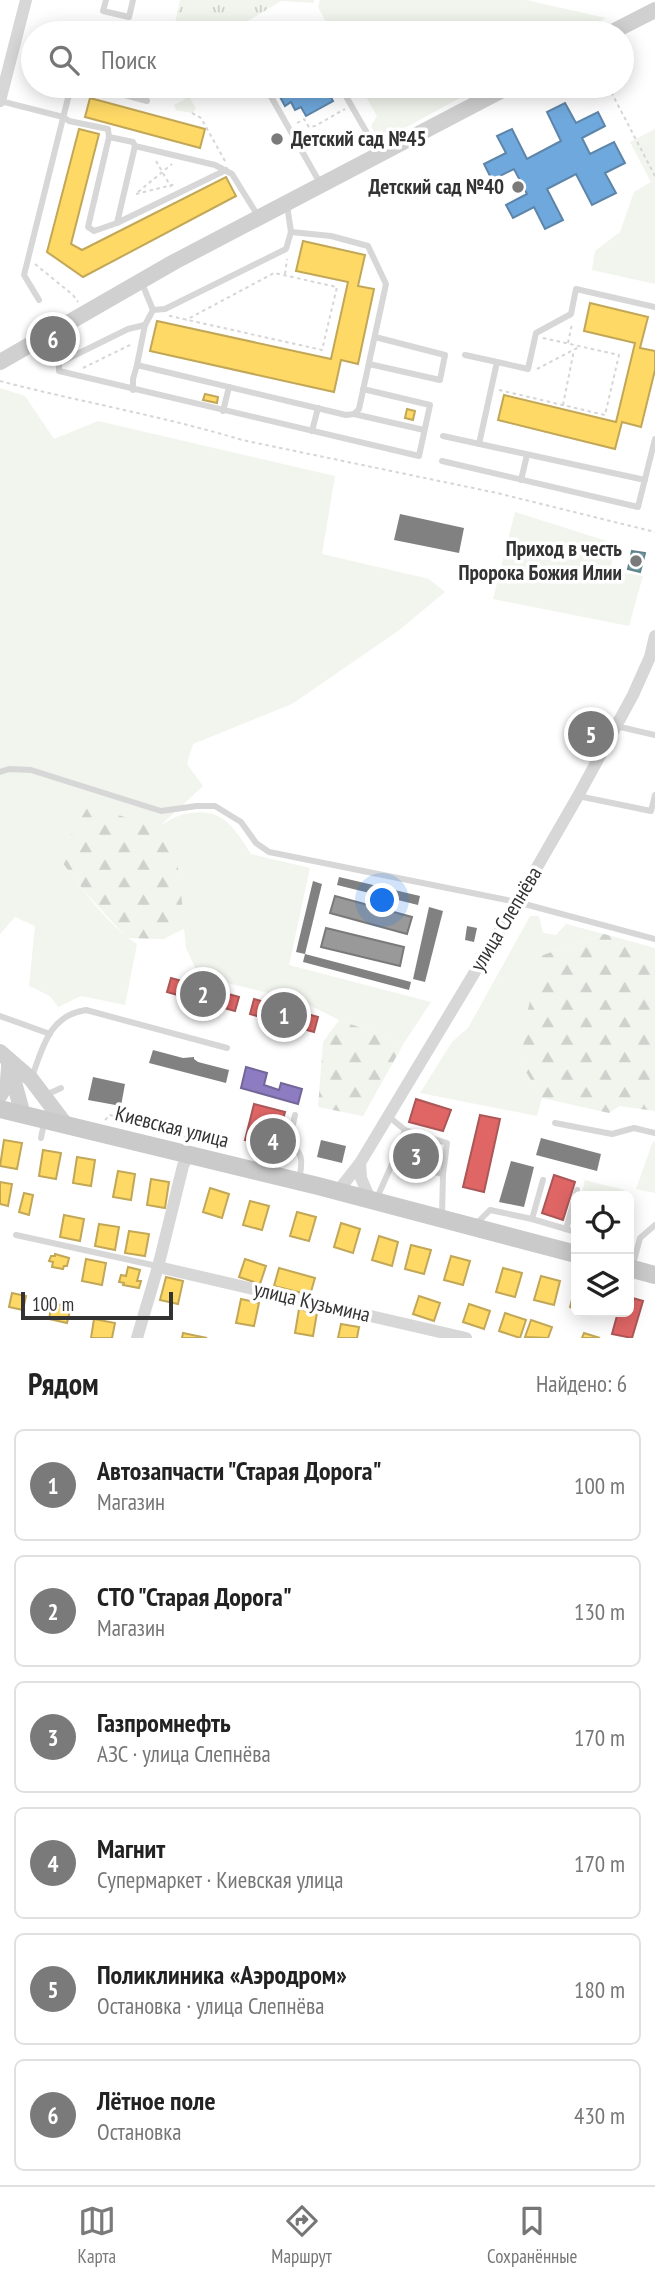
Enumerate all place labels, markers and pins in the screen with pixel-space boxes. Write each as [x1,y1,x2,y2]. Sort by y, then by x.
place label: Детский сад №45 [291,125,427,152]
marker: Детский сад №45 [269,131,285,147]
place label: Детский сад №40 [369,173,504,200]
marker: Детский сад №40 [510,179,526,195]
pin: 6 [30,313,76,365]
place label: Приход в честь Пророка Божия Илии [458,535,622,586]
marker: Приход в честь Пророка Божия Илии [628,553,644,569]
pin: 5 [568,708,614,760]
pin: 2 [180,968,226,1020]
pin: 1 [261,989,307,1041]
pin: 4 [250,1115,296,1167]
pin: 3 [393,1130,439,1182]

